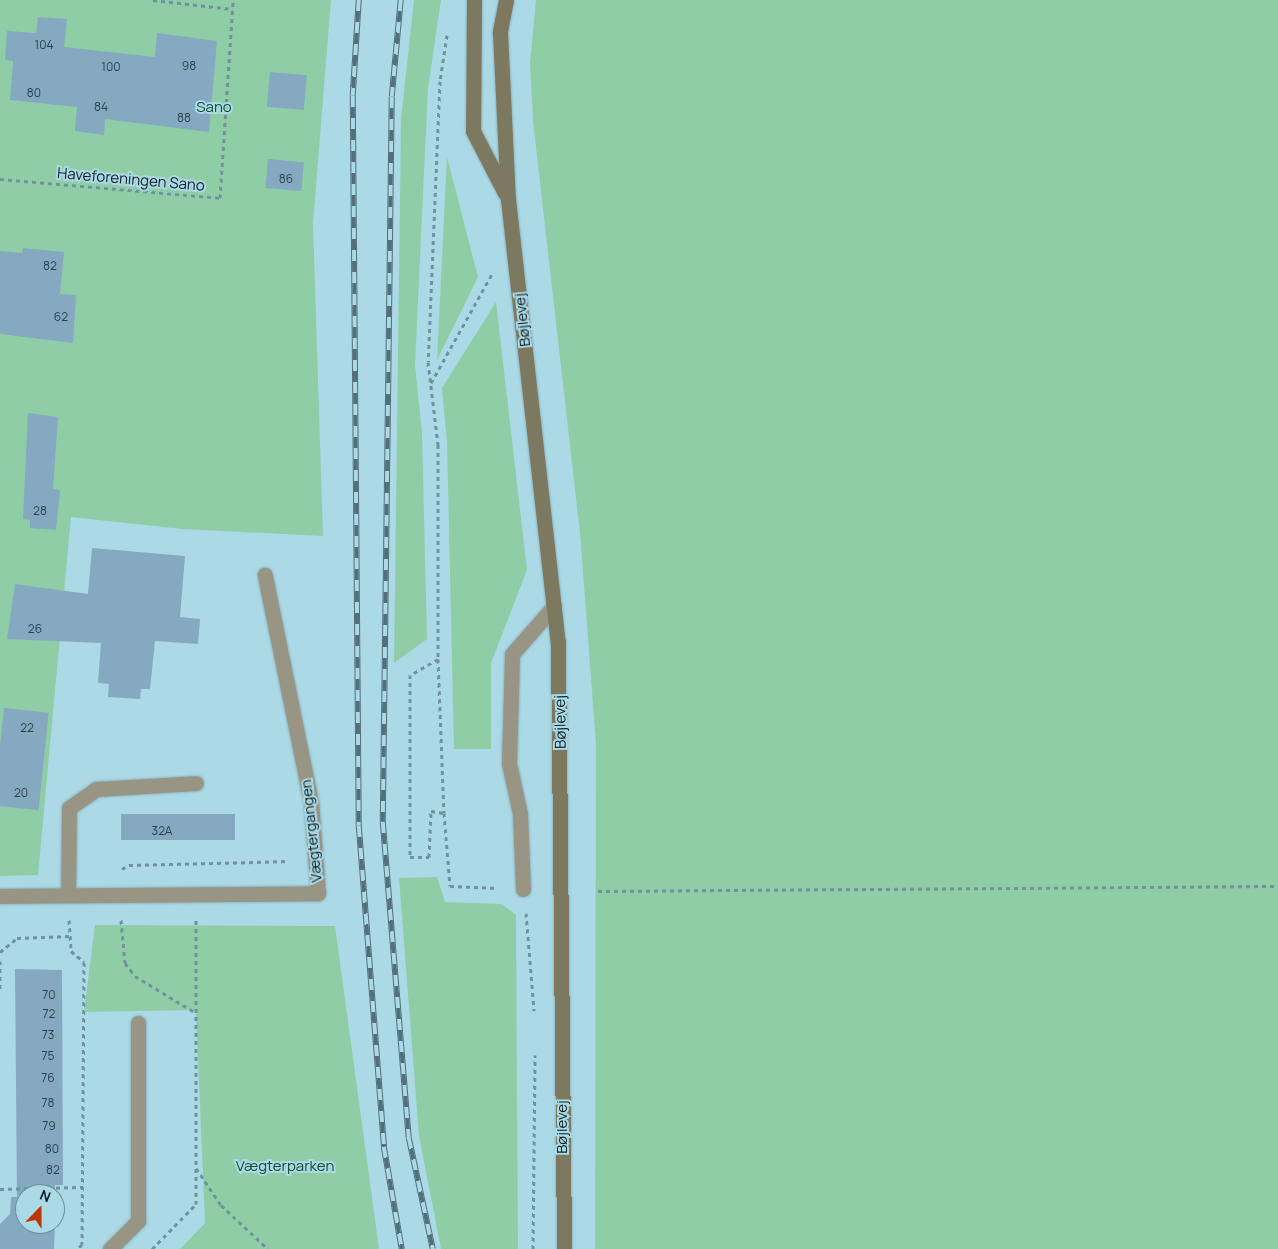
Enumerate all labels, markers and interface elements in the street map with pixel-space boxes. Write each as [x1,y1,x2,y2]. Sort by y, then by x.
house number: 104 [34,38,54,52]
house number: 98 [182,59,196,73]
house number: 100 [101,60,121,74]
house number: 80 [27,86,41,100]
park label: Sano [196,98,232,116]
house number: 84 [94,100,108,114]
house number: 88 [177,111,191,125]
street label: Haveforeningen Sano [56,164,206,194]
house number: 86 [279,172,293,186]
house number: 82 [43,259,57,273]
street label: Bøjlevej [510,292,534,348]
house number: 62 [54,310,68,324]
house number: 28 [33,504,47,518]
house number: 26 [28,622,42,636]
street label: Bøjlevej [551,695,569,749]
house number: 22 [20,721,34,735]
street label: Vægtergangen [297,779,325,883]
house number: 20 [14,786,28,800]
house number: 32A [152,824,172,838]
house number: 70 [42,988,56,1002]
house number: 72 [43,1007,55,1021]
house number: 73 [42,1028,54,1042]
house number: 75 [42,1049,54,1063]
house number: 76 [41,1071,55,1085]
house number: 78 [42,1096,54,1110]
street label: Bøjlevej [553,1100,571,1154]
house number: 79 [42,1119,56,1133]
house number: 80 [45,1142,59,1156]
park label: Vægterparken [236,1157,334,1175]
house number: 82 [46,1163,60,1177]
north arrow [15,1184,65,1234]
text: N [37,1185,54,1206]

